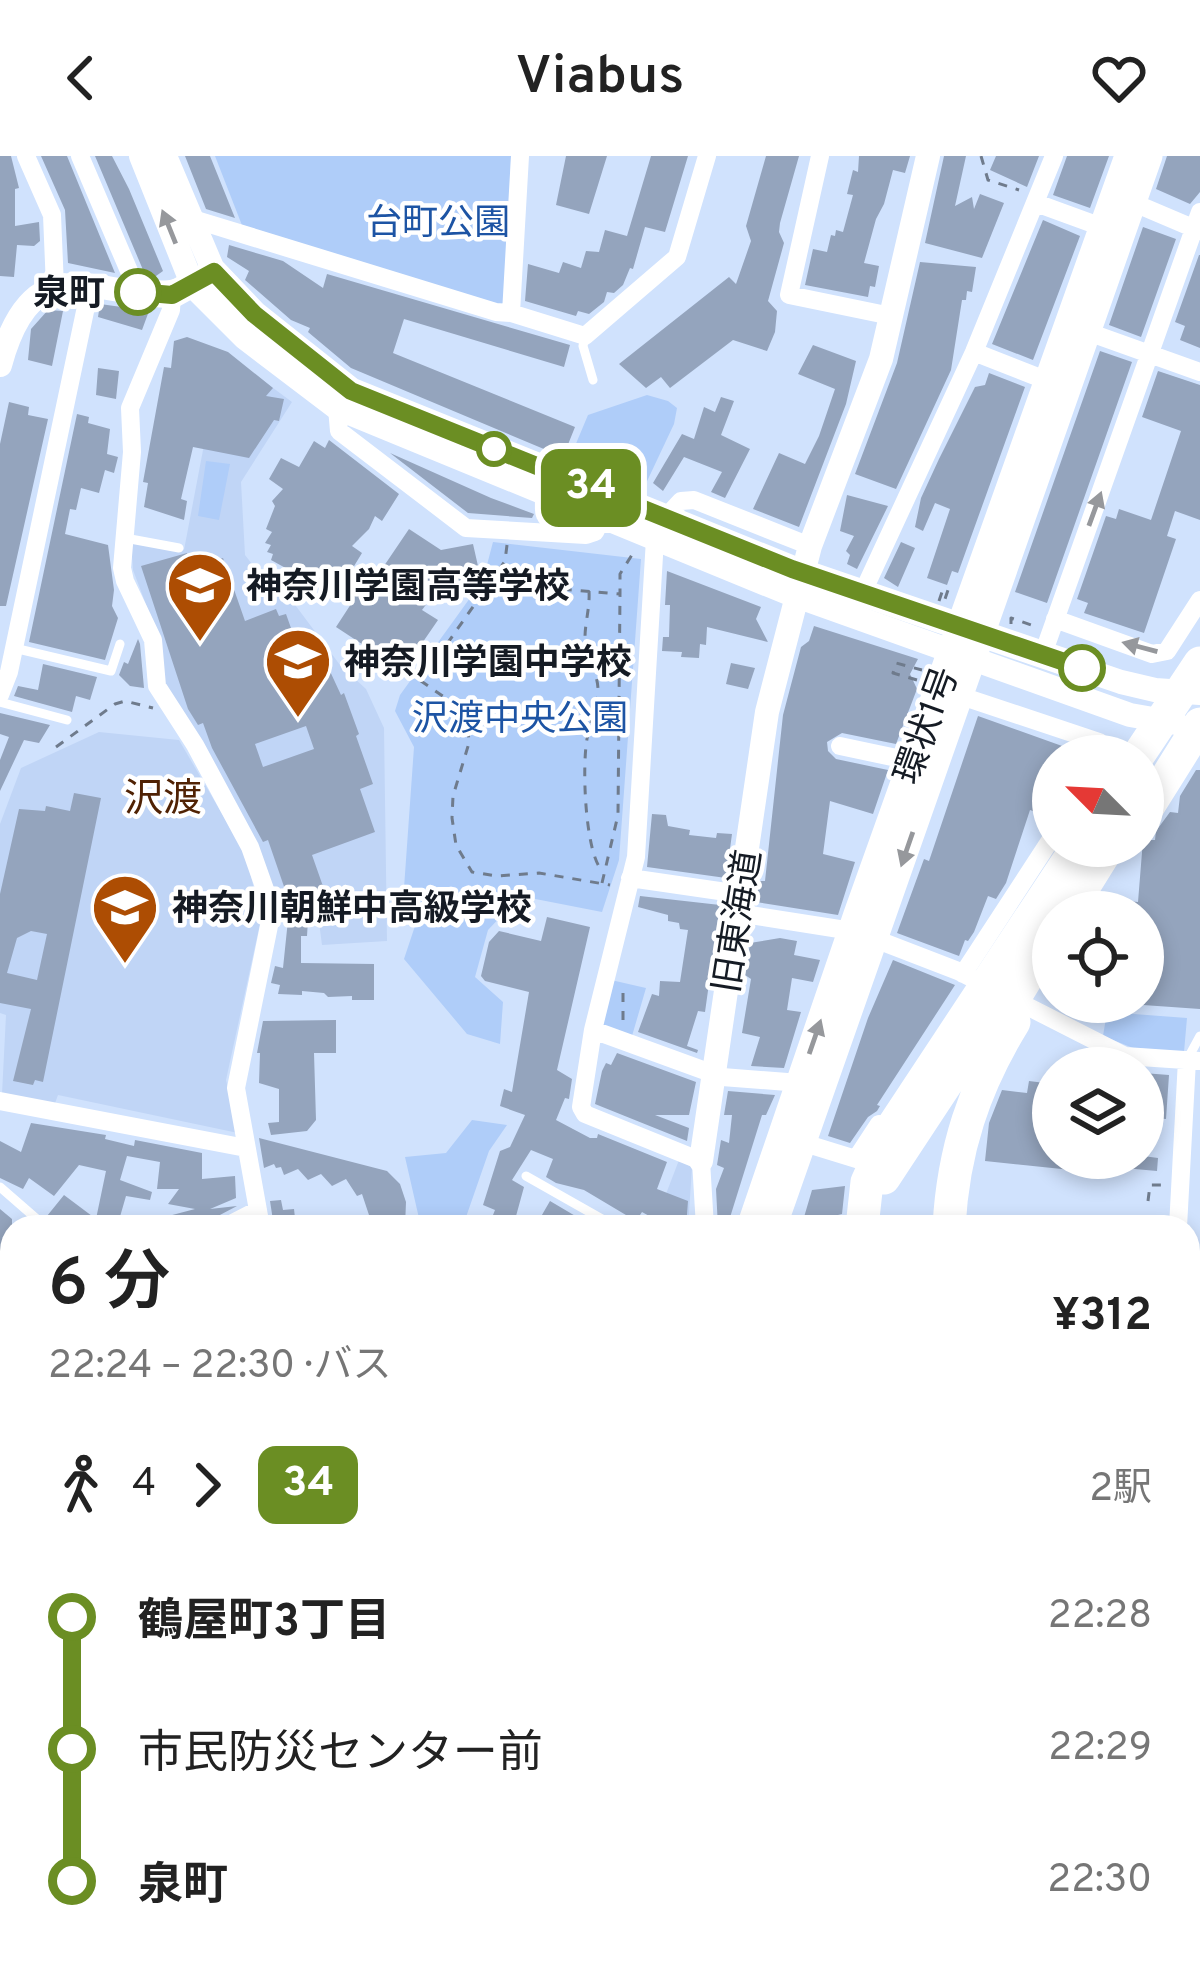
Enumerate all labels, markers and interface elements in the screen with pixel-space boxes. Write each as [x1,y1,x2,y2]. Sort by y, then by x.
text: Viabus [515,44,685,113]
icon: back [48,45,114,111]
icon: heart [1086,45,1152,111]
park label: 台町公園 [366,202,510,248]
one-way arrow [159,209,178,245]
marker: 泉町 [116,270,160,314]
place label: 泉町 [33,273,105,319]
unlabelled marker [478,433,510,465]
line badge: 34 [537,449,645,527]
text: 34 [565,461,617,514]
one-way arrow [1087,490,1105,526]
school or university icon: 神奈川学園高等学校 [165,550,235,644]
place label: 神奈川学園高等学校 [246,566,570,612]
school or university icon: 神奈川学園中学校 [263,626,333,720]
one-way arrow [1121,637,1158,656]
place label: 神奈川学園中学校 [344,642,632,688]
unlabelled marker [1060,646,1104,690]
street label: 環状1号 [886,661,971,791]
park label: 沢渡中央公園 [412,698,628,744]
north arrow [1032,735,1164,867]
map controls [1032,735,1164,1179]
district label: 沢渡 [124,777,202,826]
one-way arrow [897,831,915,867]
street label: 旧東海道 [706,847,774,996]
school or university icon: 神奈川朝鮮中高級学校 [90,872,160,966]
place label: 神奈川朝鮮中高級学校 [172,888,532,934]
button: locate [1032,891,1164,1023]
one-way arrow [807,1018,826,1055]
button: layers [1032,1047,1164,1179]
text: 6 分 [48,1245,170,1328]
text: ¥312 [1052,1289,1152,1346]
text: 22:24 – 22:30 · バス [48,1343,391,1392]
icon: walk [48,1452,114,1518]
icon: forward [174,1452,240,1518]
text: 34 [282,1458,334,1511]
text: 4 [132,1461,156,1510]
text: 2駅 [1089,1466,1152,1515]
text: 22:28 [1048,1593,1152,1642]
text: 鶴屋町3丁目 [138,1595,390,1652]
text: 22:29 [1048,1725,1152,1774]
text: 市民防災センター前 [138,1727,543,1784]
text: 22:30 [1047,1857,1152,1906]
text: 泉町 [138,1859,228,1916]

